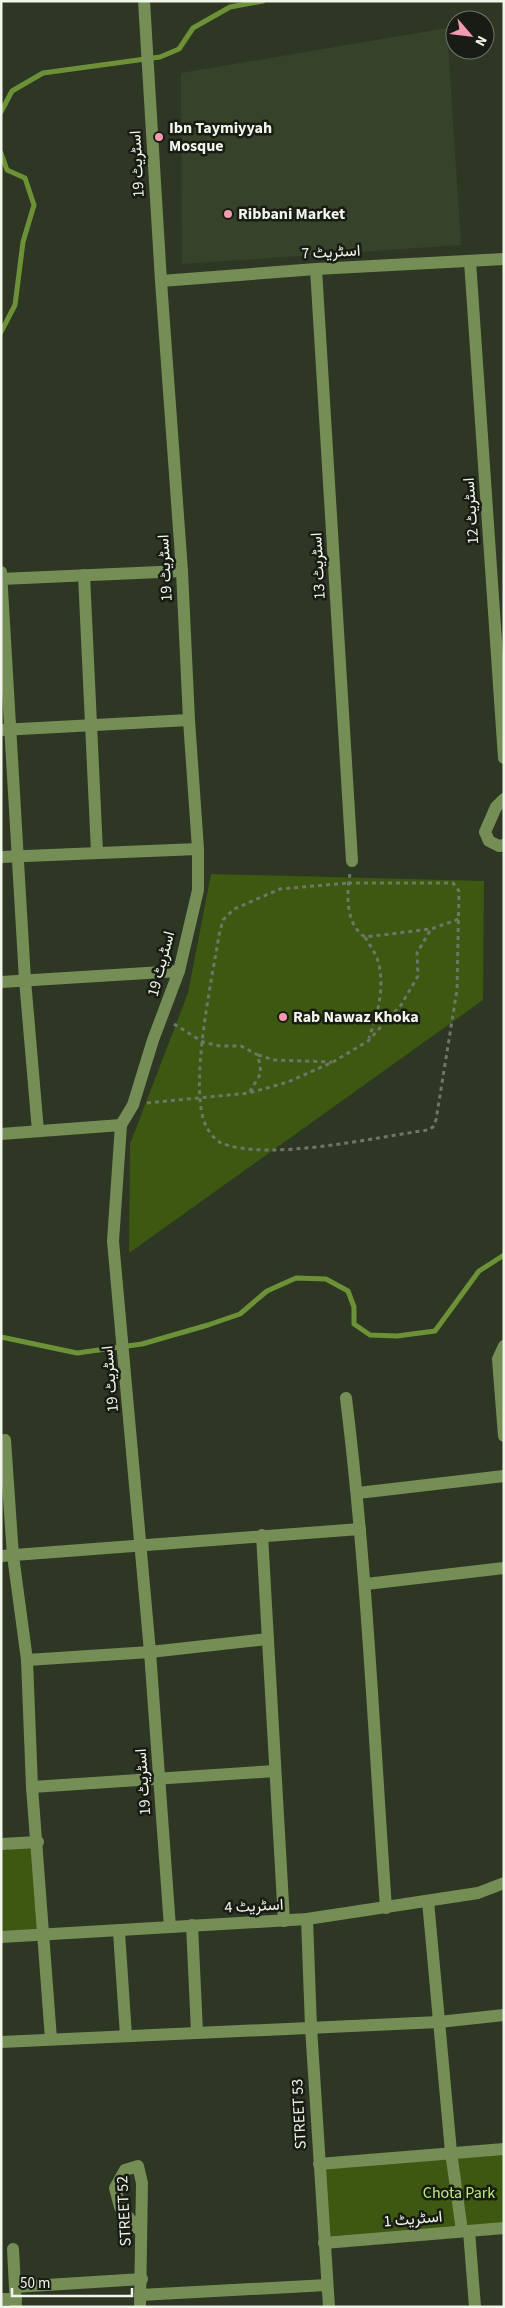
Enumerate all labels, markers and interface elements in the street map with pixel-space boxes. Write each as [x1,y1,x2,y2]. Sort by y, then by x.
north arrow [445,10,495,60]
text: N [470,32,492,49]
place label: Ibn Taymiyyah Mosque [169,117,272,157]
street label: اسٹریٹ 19 [124,130,150,198]
marker: Ibn Taymiyyah Mosque [153,131,165,143]
place label: Ribbani Market [238,203,345,225]
marker: Ribbani Market [222,208,234,220]
street label: اسٹریٹ 7 [301,239,361,265]
street label: اسٹریٹ 12 [458,477,484,545]
street label: اسٹریٹ 13 [305,532,331,600]
street label: اسٹریٹ 19 [152,534,178,602]
street label: اسٹریٹ 19 [142,929,180,999]
place label: Rab Nawaz Khoka [293,1006,419,1028]
marker: Rab Nawaz Khoka [277,1011,289,1023]
street label: اسٹریٹ 19 [96,1345,124,1413]
street label: اسٹریٹ 19 [130,1748,156,1816]
street label: اسٹریٹ 4 [224,1893,284,1919]
street label: STREET 53 [286,2078,312,2150]
street label: STREET 52 [111,2175,137,2247]
park label: Chota Park [423,2182,495,2204]
street label: اسٹریٹ 1 [383,2205,443,2233]
scale bar [12,2266,132,2298]
text: 50 m [20,2273,50,2294]

